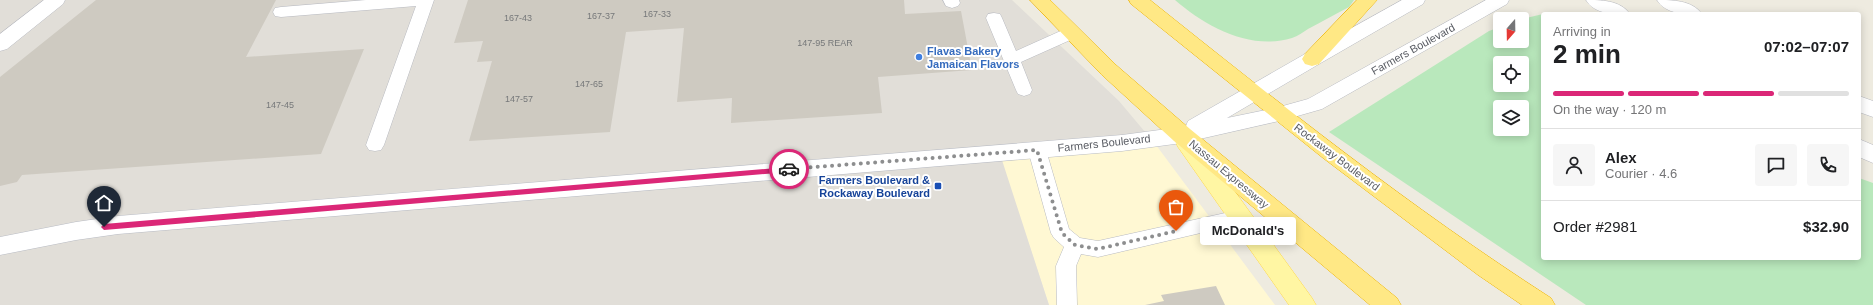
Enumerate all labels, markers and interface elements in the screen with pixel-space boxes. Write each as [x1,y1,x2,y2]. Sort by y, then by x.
house number: 167-33 [643,9,671,19]
house number: 167-37 [587,11,615,21]
north arrow [1493,12,1529,48]
map controls [1493,12,1529,136]
house number: 167-43 [504,13,532,23]
street label: Farmers Boulevard [1369,21,1457,77]
text: Arriving in [1553,24,1611,39]
house number: 147-95 REAR [797,38,853,48]
text: 07:02–07:07 [1764,38,1849,55]
text: 2 min [1553,39,1621,69]
place label: Flavas Bakery Jamaican Flavors [927,45,1019,70]
marker: Flavas Bakery Jamaican Flavors [914,52,924,62]
button: locate [1493,56,1529,92]
house number: 147-65 [575,79,603,89]
house number: 147-57 [505,94,533,104]
house number: 147-45 [266,100,294,110]
button: layers [1493,100,1529,136]
text: On the way · 120 m [1553,102,1666,117]
street label: Rockaway Boulevard [1292,121,1382,193]
street label: Farmers Boulevard [1057,132,1151,154]
street label: Nassau Expressway [1187,137,1271,211]
button: person [1553,144,1595,186]
button: chat [1755,144,1797,186]
button: phone [1807,144,1849,186]
courier [769,149,809,189]
text: Alex [1605,149,1637,166]
icon: car [778,158,800,180]
text: Courier · 4.6 [1605,166,1677,181]
place label: Farmers Boulevard & Rockaway Boulevard [819,174,930,199]
marker: Farmers Boulevard & Rockaway Boulevard [933,181,943,191]
pin [87,186,121,227]
pin [1159,190,1193,231]
icon: home [93,192,115,214]
icon: bag [1165,196,1187,218]
callout: McDonald's [1200,217,1296,245]
text: Order #2981 [1553,218,1637,235]
text: $32.90 [1803,218,1849,235]
text: McDonald's [1212,223,1284,238]

